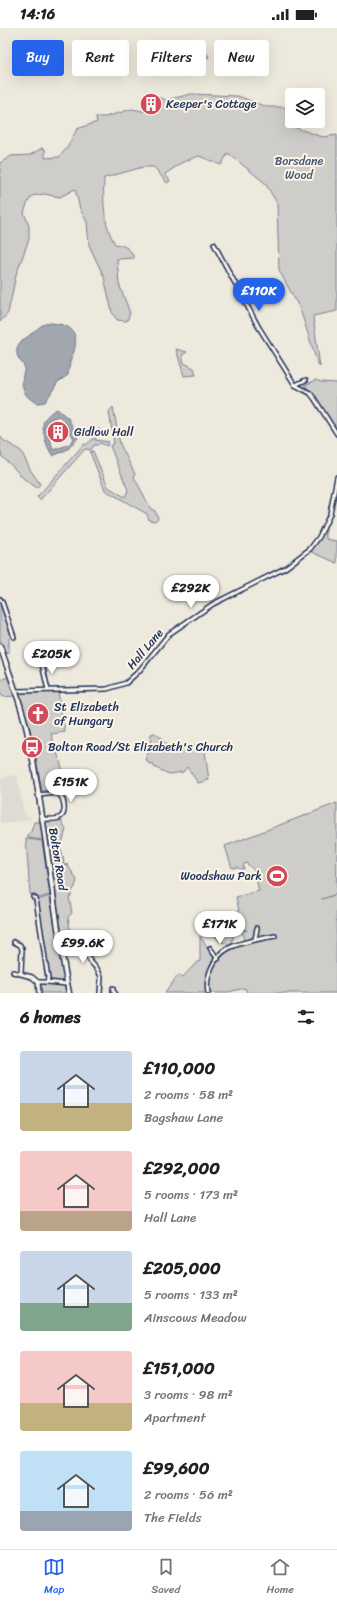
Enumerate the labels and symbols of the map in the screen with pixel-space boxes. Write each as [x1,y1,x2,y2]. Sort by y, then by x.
building icon: Keeper's Cottage [138,91,164,117]
place label: Keeper's Cottage [166,93,257,115]
park label: Borsdane Wood [275,150,324,186]
pin: £110K [231,278,287,312]
building icon: Gidlow Hall [45,419,71,445]
place label: Gidlow Hall [74,421,134,443]
pin: £292K [163,575,219,609]
street label: Hall Lane [121,623,169,675]
pin: £205K [24,641,80,675]
place label: St Elizabeth of Hungary [54,696,119,732]
church icon: St Elizabeth of Hungary [25,701,51,727]
bus stop icon: Bolton Road/St Elizabeth's Church [19,734,45,760]
place label: Bolton Road/St Elizabeth's Church [48,736,233,758]
pin: £151K [43,769,99,803]
street label: Bolton Road [42,826,74,894]
sports icon: Woodshaw Park [264,863,290,889]
place label: Woodshaw Park [180,865,262,887]
pin: £171K [192,911,248,945]
pin: £99.6K [50,930,116,964]

